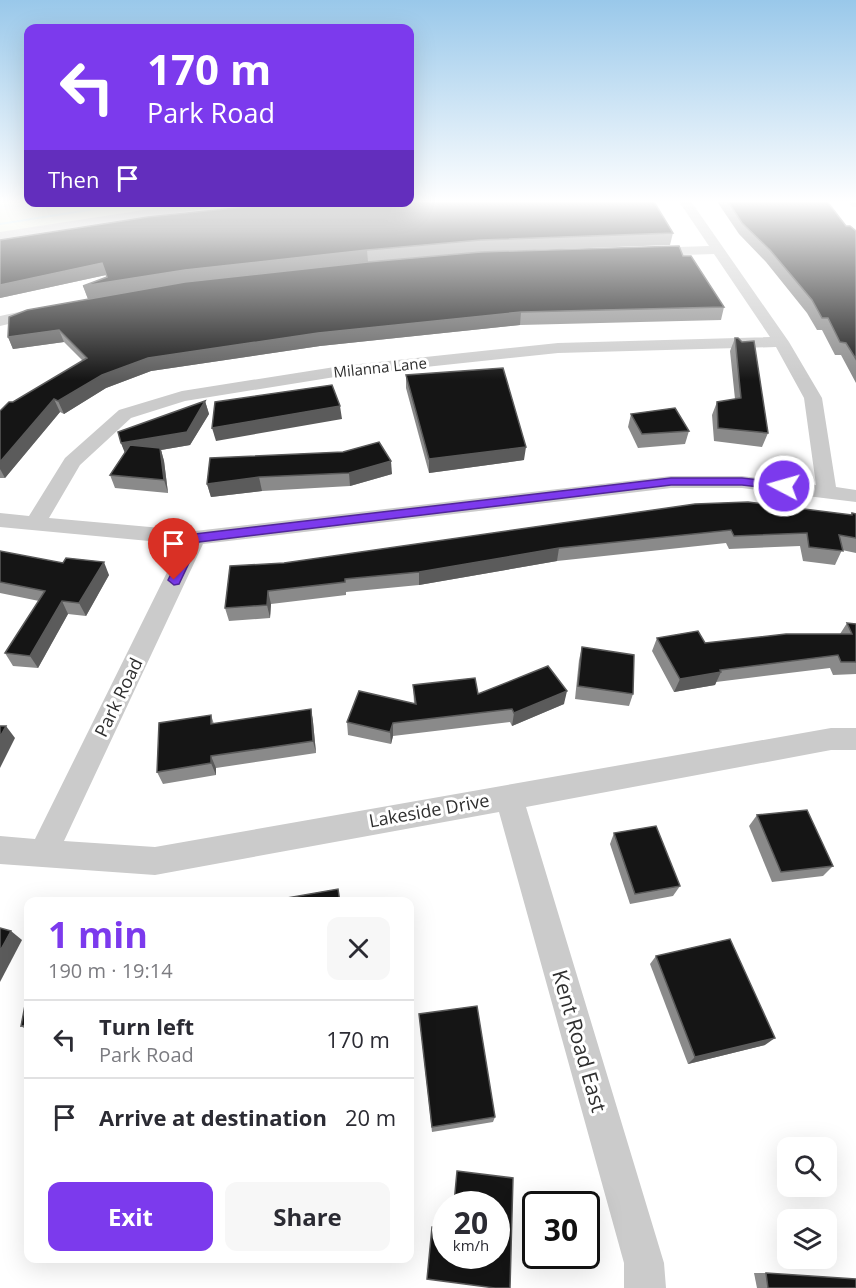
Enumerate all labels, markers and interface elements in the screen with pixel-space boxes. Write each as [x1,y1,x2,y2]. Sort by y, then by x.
text: 170 m [147,40,271,97]
icon: left [48,48,126,126]
text: Park Road [147,94,275,131]
icon: arrive [111,162,144,195]
text: Then [48,164,99,194]
street label: Milanna Lane [332,352,428,382]
position arrow [752,454,816,518]
pin [148,518,199,580]
icon: arrive [157,527,190,560]
street label: Park Road [89,653,147,741]
street label: Lakeside Drive [367,788,491,832]
text: 1 min [48,910,148,959]
button: close [327,917,390,980]
text: 190 m · 19:14 [48,957,173,984]
street label: Kent Road East [546,967,614,1115]
text: Turn left [99,1011,194,1041]
icon: left [48,1023,81,1056]
text: 170 m [326,1024,390,1054]
text: Park Road [99,1041,194,1068]
icon: arrive [48,1101,81,1134]
text: Arrive at destination [99,1102,327,1132]
text: 20 m [345,1102,396,1132]
map controls [777,1137,837,1269]
button: search [777,1137,837,1197]
button: Exit [48,1182,213,1251]
button: Share [225,1182,390,1251]
speed limit sign: 30 [522,1191,600,1269]
text: 20 [454,1202,488,1243]
button: layers [777,1209,837,1269]
text: km/h [453,1235,489,1255]

